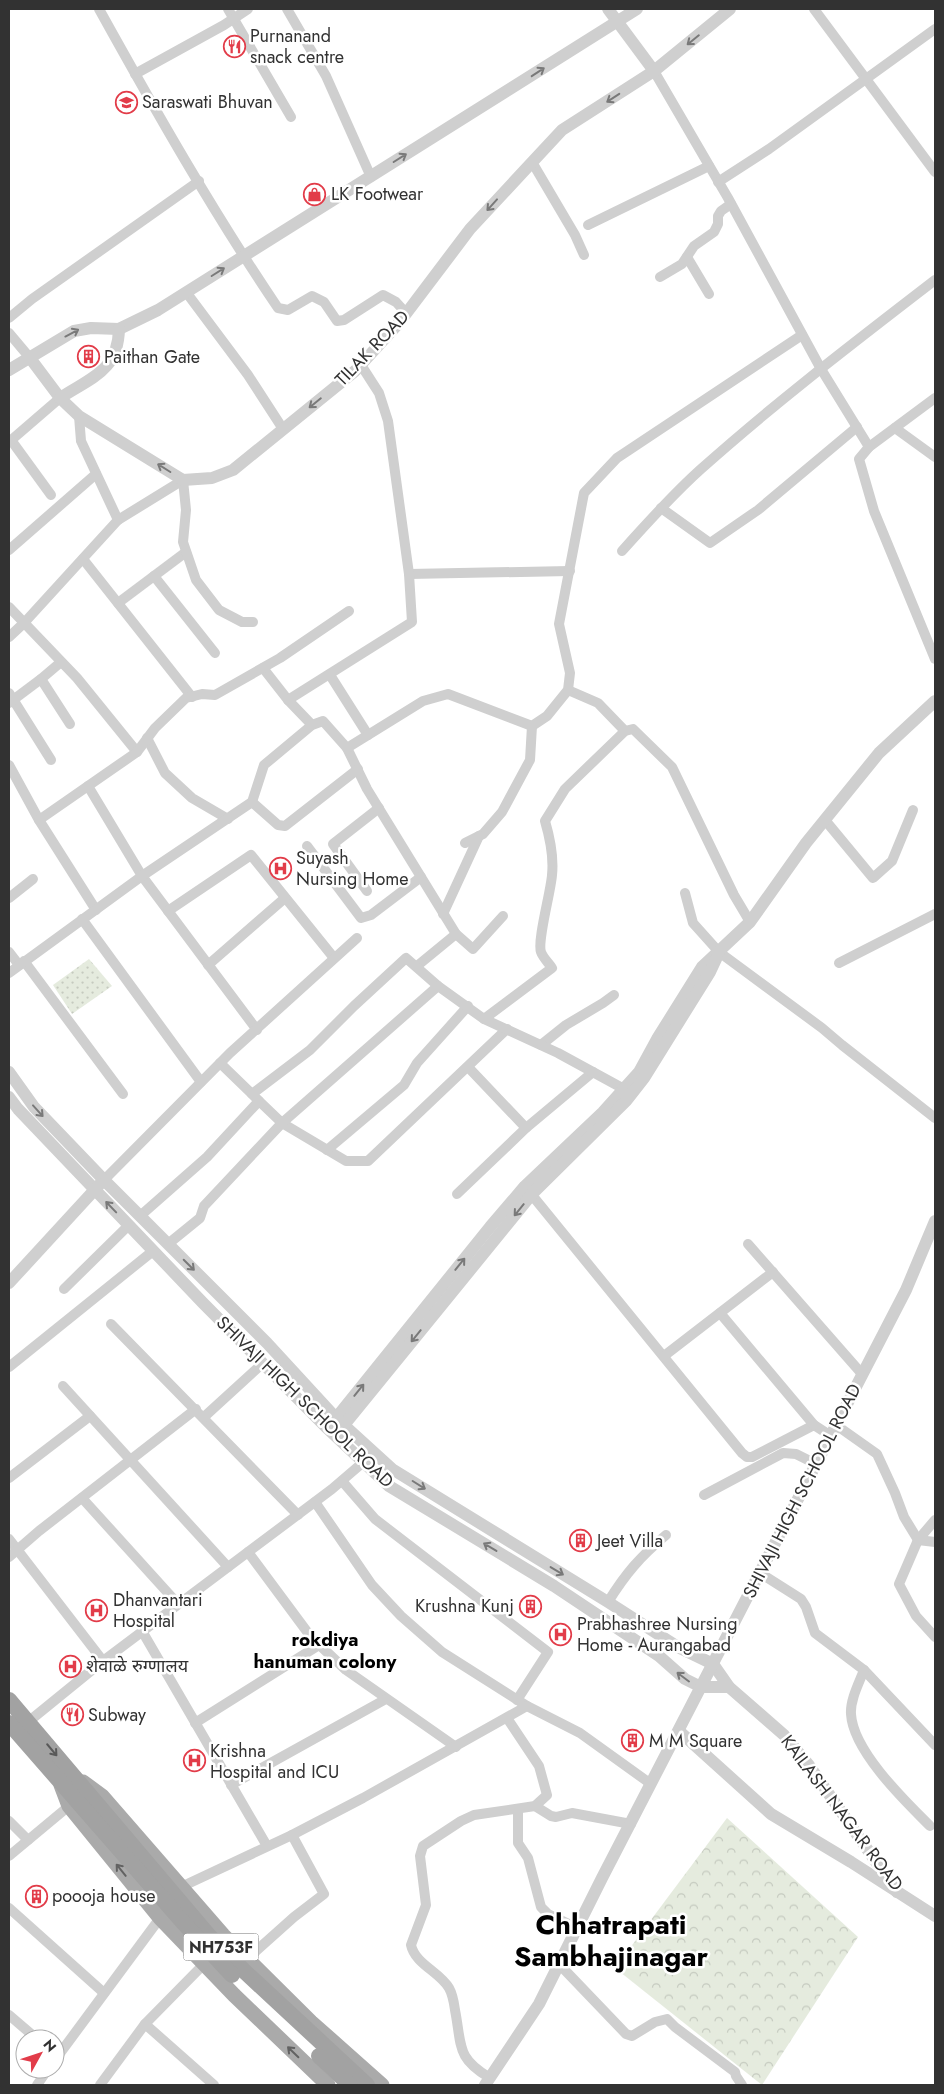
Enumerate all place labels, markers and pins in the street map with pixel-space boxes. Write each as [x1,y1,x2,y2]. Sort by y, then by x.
place label: Purnanand snack centre [250,23,344,70]
restaurant icon: Purnanand snack centre [222,34,246,58]
place label: Saraswati Bhuvan [142,89,273,115]
school or university icon: Saraswati Bhuvan [114,90,138,114]
place label: LK Footwear [331,181,424,207]
shop icon: LK Footwear [303,182,327,206]
place label: Paithan Gate [104,344,200,370]
building icon: Paithan Gate [76,345,100,369]
place label: Suyash Nursing Home [296,845,409,892]
hospital icon: Suyash Nursing Home [268,856,292,880]
place label: Jeet Villa [595,1528,663,1554]
building icon: Jeet Villa [569,1529,593,1553]
place label: Dhanvantari Hospital [113,1587,203,1634]
place label: Krushna Kunj [415,1593,514,1619]
building icon: Krushna Kunj [518,1594,542,1618]
hospital icon: Dhanvantari Hospital [85,1598,109,1622]
place label: Prabhashree Nursing Home - Aurangabad [577,1611,737,1658]
hospital icon: Prabhashree Nursing Home - Aurangabad [549,1622,573,1646]
place label: शेवाळे रुग्णालय [86,1653,189,1679]
hospital icon: शेवाळे रुग्णालय [58,1654,82,1678]
place label: Subway [88,1702,146,1728]
restaurant icon: Subway [60,1703,84,1727]
place label: M M Square [649,1728,742,1754]
building icon: M M Square [621,1729,645,1753]
place label: Krishna Hospital and ICU [210,1738,339,1785]
hospital icon: Krishna Hospital and ICU [182,1749,206,1773]
place label: poooja house [52,1883,156,1909]
building icon: poooja house [24,1884,48,1908]

